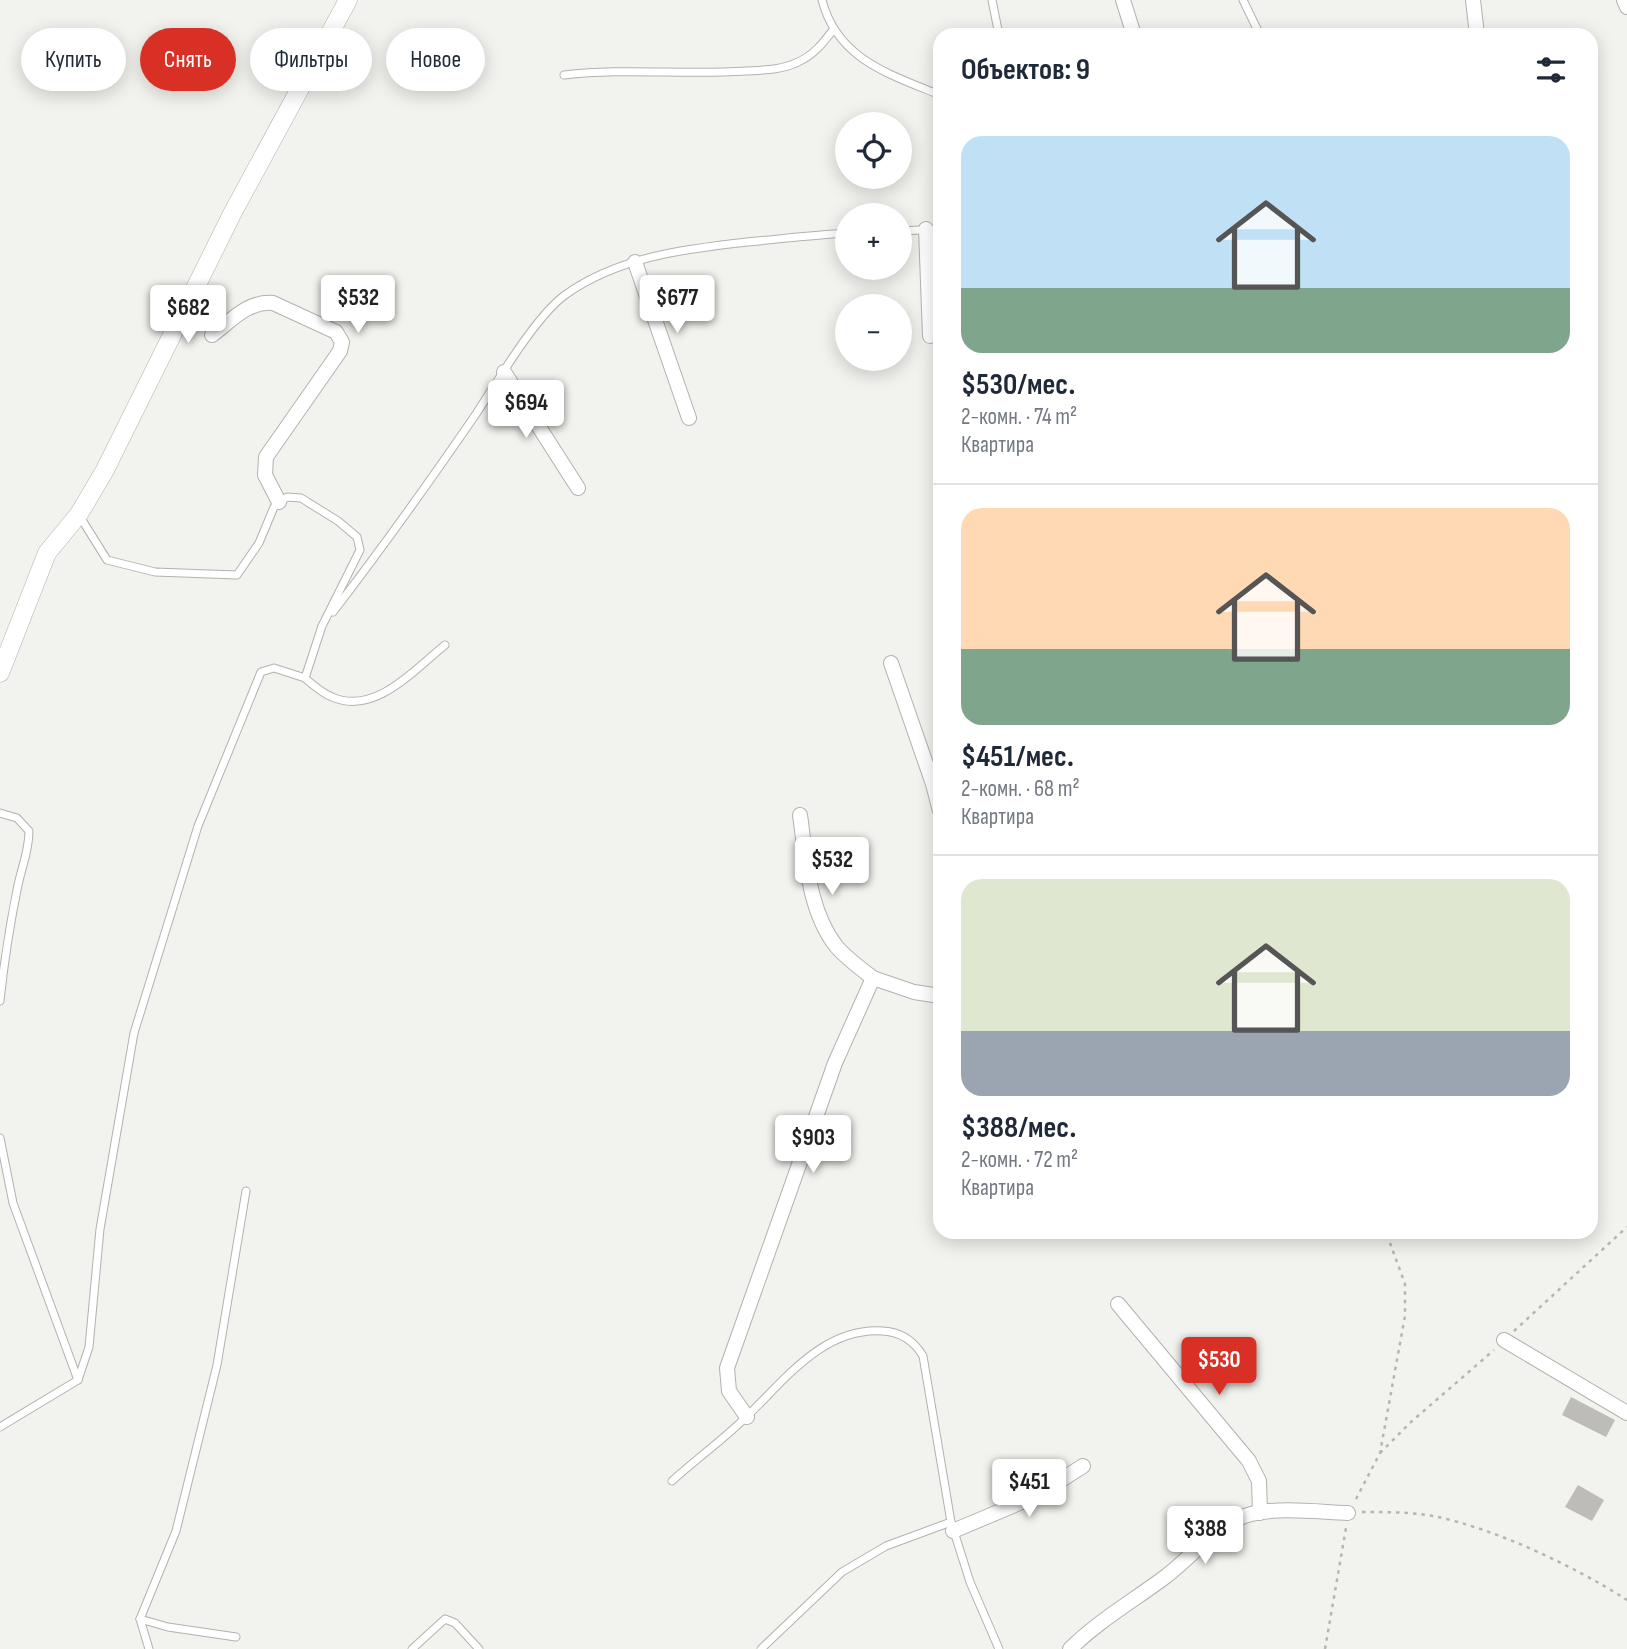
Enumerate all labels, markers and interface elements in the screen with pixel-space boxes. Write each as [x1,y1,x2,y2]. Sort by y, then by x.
chip: Купить [21,28,126,91]
chip: Снять [140,28,236,91]
chip: Фильтры [250,28,372,91]
chip: Новое [386,28,485,91]
icon: filters [1532,51,1570,89]
text: Объектов: 9 [961,52,1090,88]
map controls [835,112,912,371]
button: locate [835,112,912,189]
icon: home [1203,182,1329,308]
button: + [835,203,912,280]
pin: $532 [317,276,399,335]
pin: $677 [636,276,718,335]
text: $532 [337,284,379,312]
text: $677 [656,284,698,312]
pin: $682 [147,286,229,345]
text: $682 [166,294,210,322]
button: − [835,294,912,371]
text: $530/мес. [961,367,1075,403]
pin: $694 [485,380,567,440]
text: $694 [504,389,548,417]
text: 2-комн. · 74 m² [961,403,1077,431]
text: Квартира [961,431,1034,459]
icon: home [1203,554,1329,680]
text: $451/мес. [961,739,1074,775]
text: 2-комн. · 68 m² [961,775,1080,803]
text: Квартира [961,803,1034,831]
pin: $532 [791,838,873,897]
text: $532 [811,846,853,874]
icon: home [1203,925,1329,1051]
text: $388/мес. [961,1110,1076,1146]
pin: $903 [772,1116,854,1175]
text: $903 [791,1124,835,1152]
text: 2-комн. · 72 m² [961,1146,1078,1174]
text: Квартира [961,1174,1034,1202]
pin: $530 [1178,1338,1260,1397]
text: $530 [1197,1346,1241,1374]
pin: $451 [988,1460,1070,1519]
text: $451 [1008,1468,1050,1496]
pin: $388 [1164,1506,1246,1566]
text: $388 [1183,1515,1227,1543]

